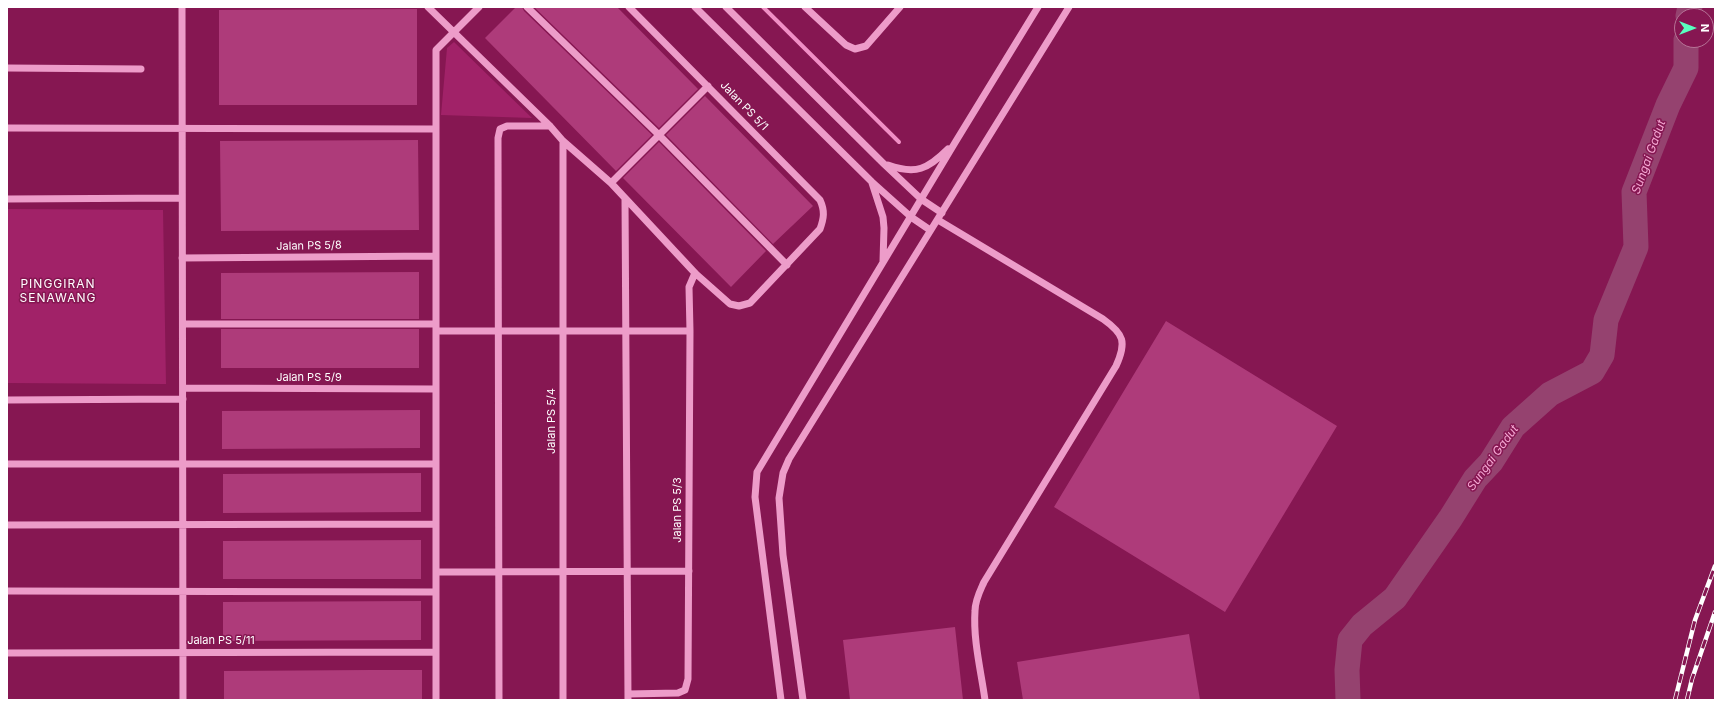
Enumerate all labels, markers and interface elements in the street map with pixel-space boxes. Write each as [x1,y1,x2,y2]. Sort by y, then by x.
north arrow [1674,8,1714,48]
text: N [1698,24,1712,32]
street label: Jalan PS 5/1 [717,79,771,133]
water label: Sungai Gadut [1629,118,1669,196]
street label: Jalan PS 5/8 [276,239,342,253]
district label: PINGGIRAN SENAWANG [20,277,96,305]
street label: Jalan PS 5/9 [276,371,342,385]
street label: Jalan PS 5/4 [545,388,559,454]
water label: Sungai Gadut [1464,422,1522,494]
street label: Jalan PS 5/3 [671,477,685,543]
street label: Jalan PS 5/11 [187,634,255,648]

